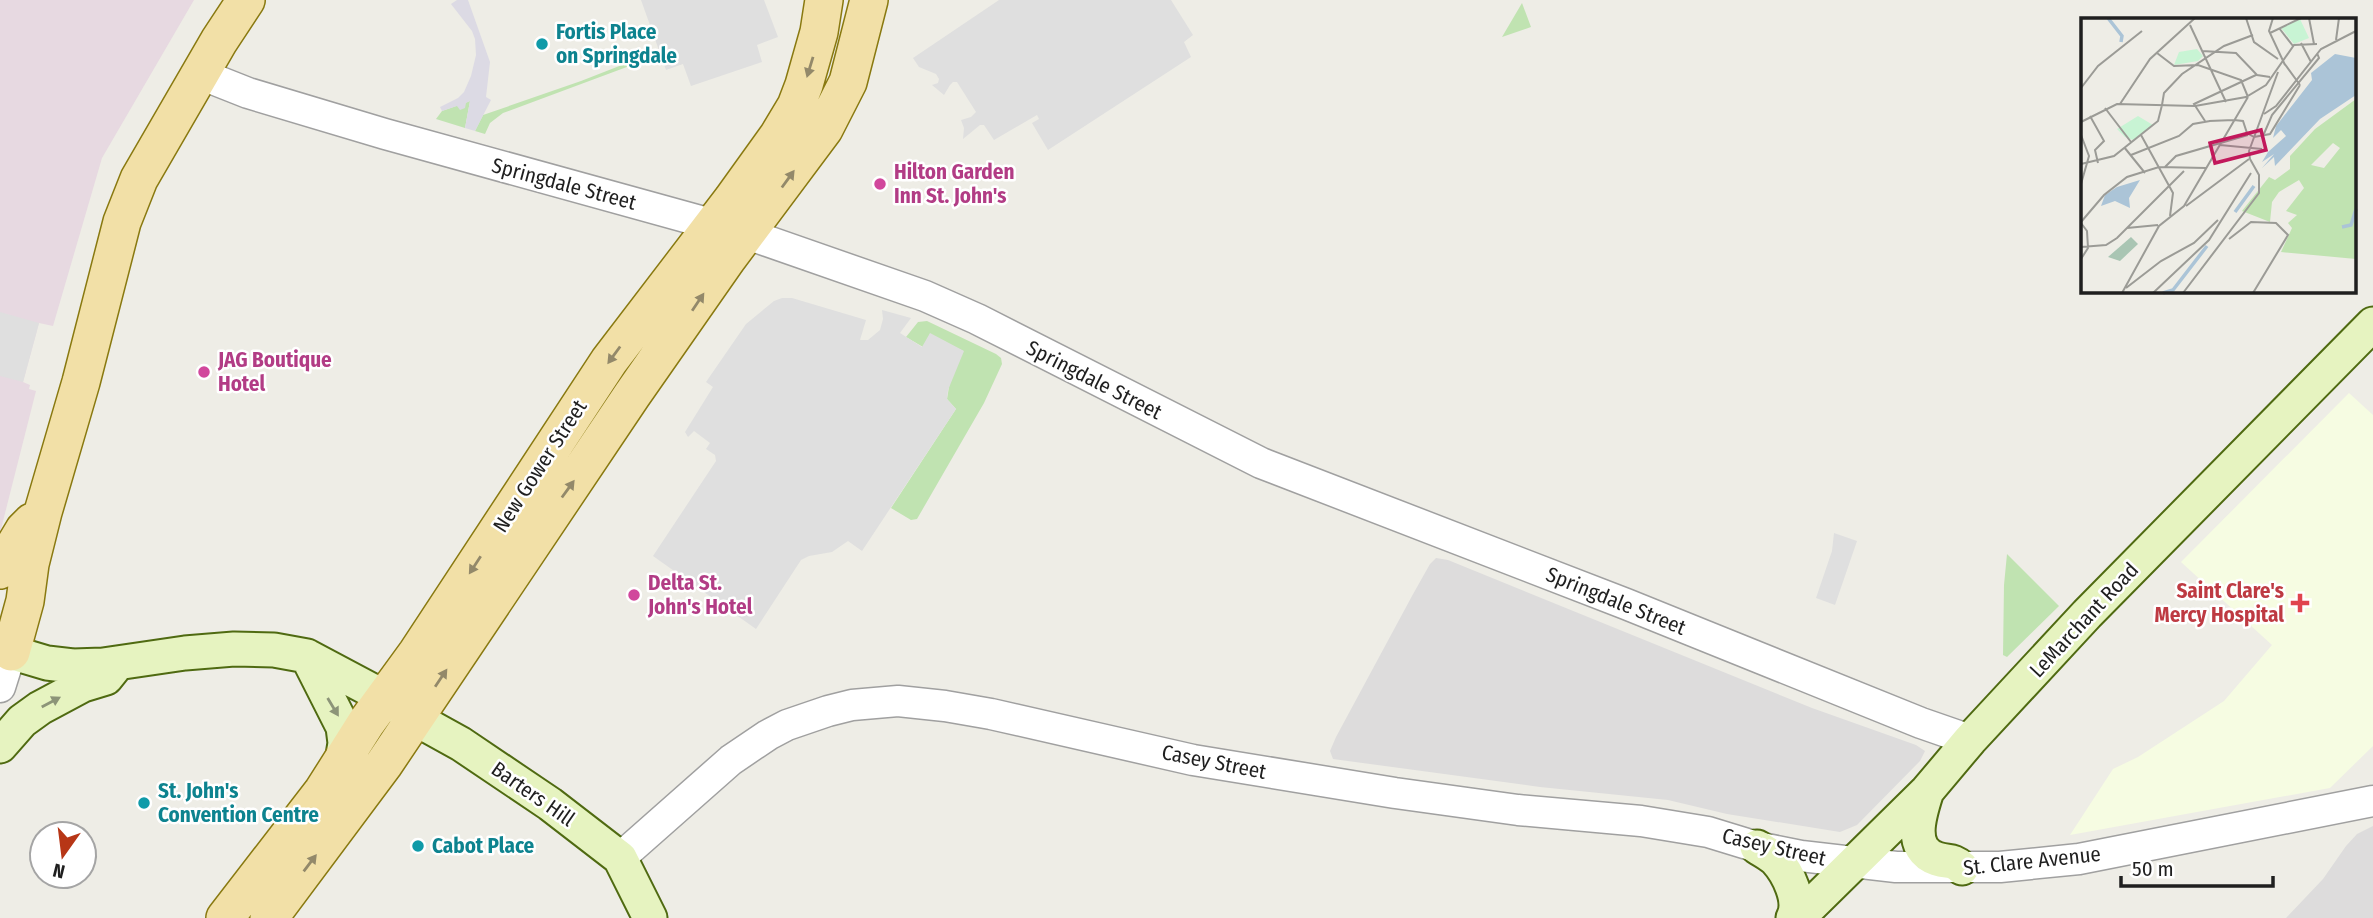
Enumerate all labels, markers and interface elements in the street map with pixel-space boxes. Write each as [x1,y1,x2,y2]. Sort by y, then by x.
inset map [2081,18,2356,292]
place label: Fortis Place on Springdale [556,19,677,69]
marker: Fortis Place on Springdale [534,36,550,52]
one-way arrow [804,56,814,77]
street label: Springdale Street [489,152,639,216]
place label: Hilton Garden Inn St. John's [894,159,1014,209]
one-way arrow [780,170,794,188]
marker: Hilton Garden Inn St. John's [872,176,888,192]
one-way arrow [691,293,705,311]
street label: Springdale Street [1022,335,1166,425]
one-way arrow [608,346,622,364]
place label: JAG Boutique Hotel [217,347,332,397]
marker: JAG Boutique Hotel [196,364,212,380]
street label: New Gower Street [487,395,593,537]
one-way arrow [561,480,575,498]
one-way arrow [468,556,482,574]
street label: LeMarchant Road [2024,557,2144,683]
street label: Springdale Street [1542,561,1690,641]
place label: Delta St. John's Hotel [647,570,753,620]
place label: Saint Clare's Mercy Hospital [2155,578,2284,628]
marker: Delta St. John's Hotel [626,587,642,603]
marker: Saint Clare's Mercy Hospital [2290,593,2310,613]
one-way arrow [434,669,448,687]
one-way arrow [41,696,61,707]
one-way arrow [327,698,340,717]
street label: Casey Street [1160,739,1269,785]
street label: Barters Hill [486,756,580,832]
place label: St. John's Convention Centre [158,778,319,828]
marker: St. John's Convention Centre [136,795,152,811]
north arrow [28,820,98,890]
street label: Casey Street [1720,822,1829,872]
place label: Cabot Place [432,833,535,859]
marker: Cabot Place [410,838,426,854]
street label: St. Clare Avenue [1962,841,2102,881]
scale bar [2121,844,2273,888]
one-way arrow [302,855,317,873]
text: 50 m [2132,856,2174,882]
text: N [51,858,67,884]

